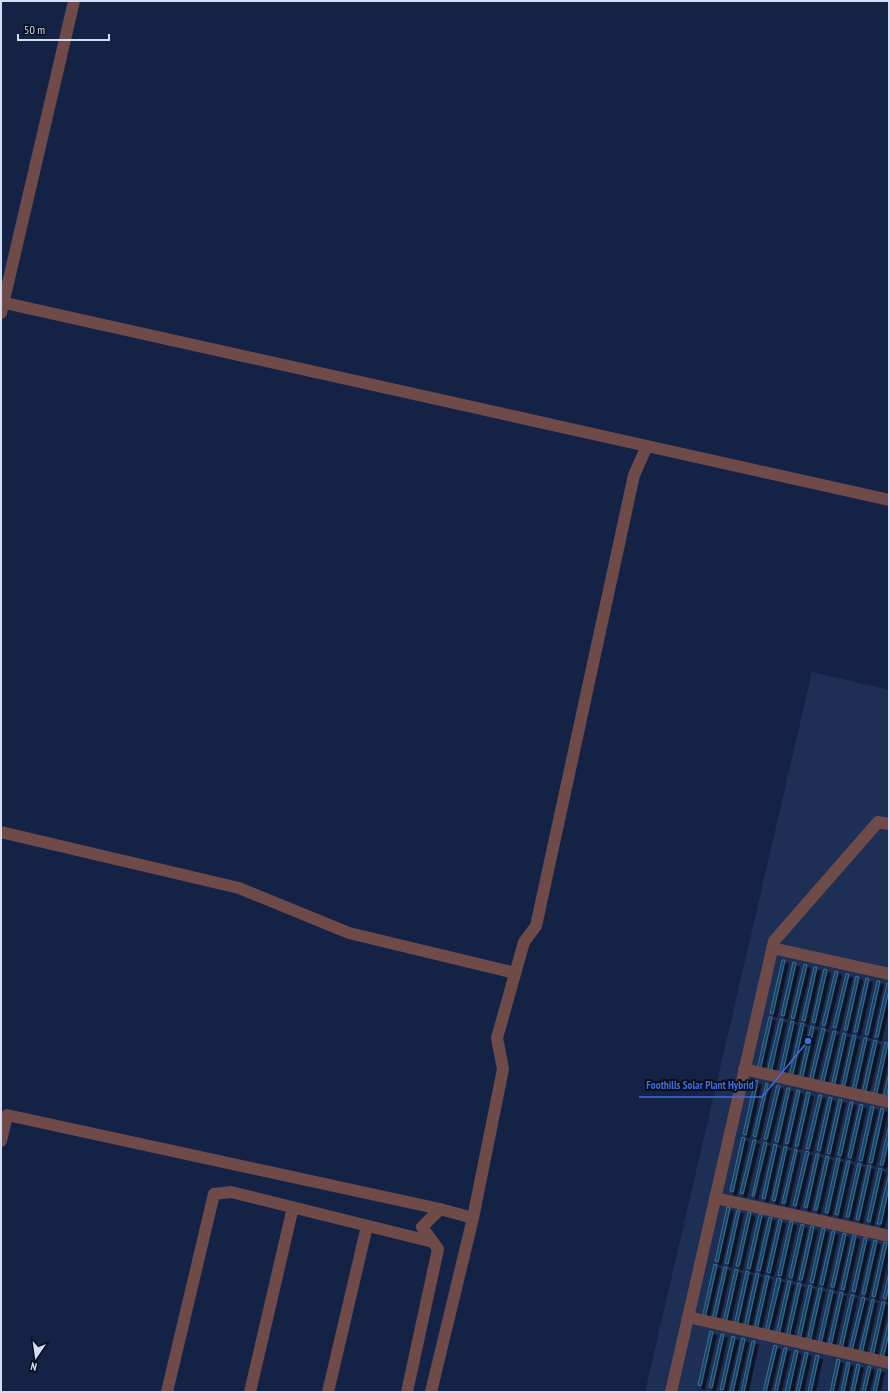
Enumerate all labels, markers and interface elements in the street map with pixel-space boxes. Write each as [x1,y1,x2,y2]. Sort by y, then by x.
scale bar [18,16,109,42]
text: 50 m [24,22,45,37]
callout: Foothills Solar Plant Hybrid [639,1074,762,1097]
text: Foothills Solar Plant Hybrid [646,1078,754,1092]
north arrow [16,1337,56,1377]
text: N [29,1359,38,1374]

